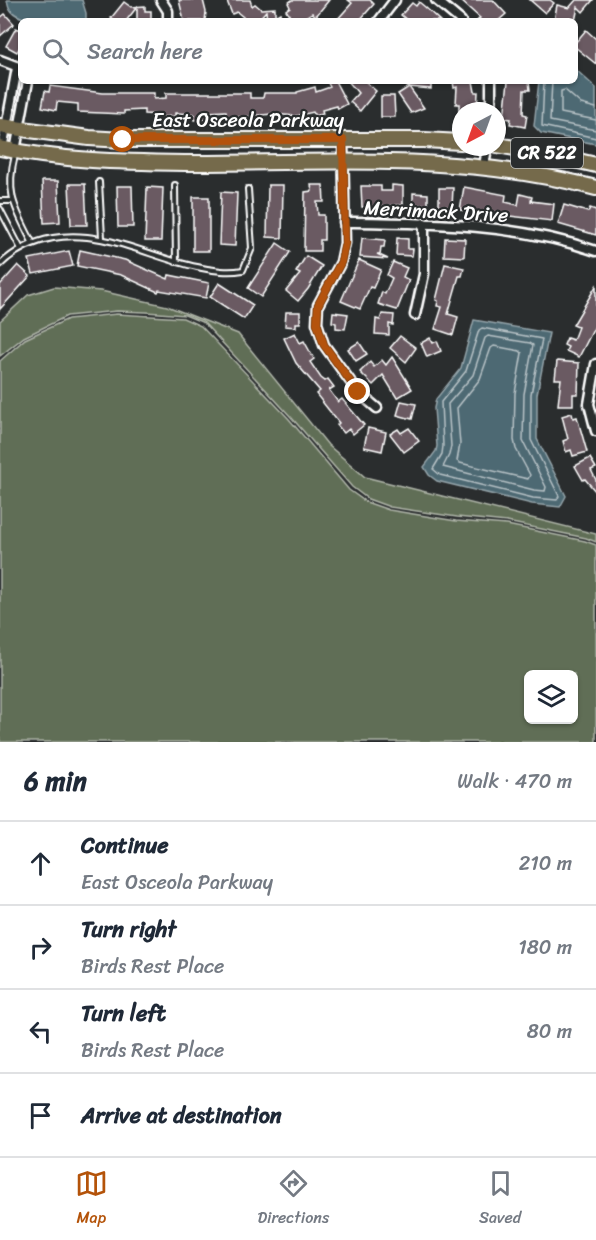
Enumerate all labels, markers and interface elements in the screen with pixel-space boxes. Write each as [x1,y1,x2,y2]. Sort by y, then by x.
search box [18,18,578,84]
text: Search here [87,32,203,71]
icon: search [39,35,72,68]
north arrow [452,102,506,156]
street label: East Osceola Parkway [152,103,345,138]
route start [109,126,135,152]
road number: CR 522 [511,138,583,168]
street label: Merrimack Drive [363,190,509,233]
route end [344,378,370,404]
map controls [524,670,578,724]
button: layers [524,670,578,724]
text: 6 min [24,758,87,804]
text: Walk · 470 m [457,764,572,799]
text: Continue [81,826,169,865]
text: 210 m [519,846,572,881]
icon: ahead [24,847,57,880]
text: East Osceola Parkway [81,865,273,900]
text: Turn right [81,910,176,949]
text: 180 m [518,930,572,965]
icon: right [24,931,57,964]
text: Birds Rest Place [81,949,224,984]
text: Turn left [81,994,166,1033]
text: 80 m [527,1014,572,1049]
icon: left [24,1015,57,1048]
text: Birds Rest Place [81,1033,224,1068]
text: Arrive at destination [81,1096,282,1135]
icon: arrive [24,1099,57,1132]
tab: Map [75,1167,108,1232]
tab: Directions [258,1167,329,1232]
tab: Saved [479,1167,521,1232]

